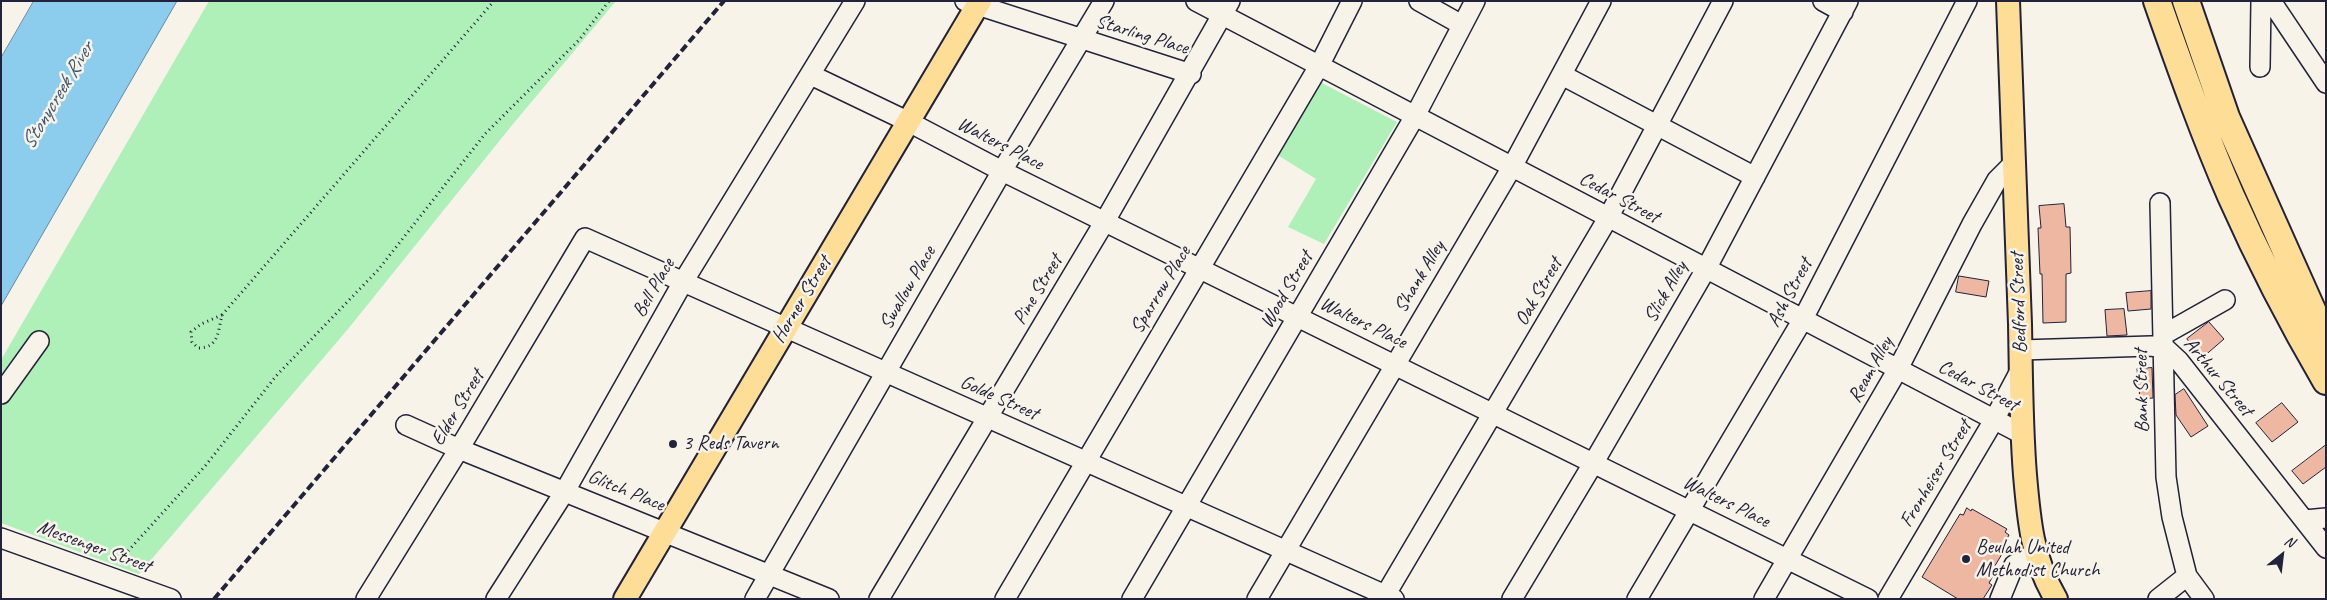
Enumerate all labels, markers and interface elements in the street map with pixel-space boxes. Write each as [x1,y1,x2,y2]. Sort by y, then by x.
street label: Starling Place [1093,10,1191,60]
water label: Stonycreek River [16,38,100,154]
street label: Walters Place [953,112,1047,176]
street label: Cedar Street [1575,167,1663,229]
street label: Shank Alley [1389,237,1451,317]
street label: Swallow Place [875,242,941,334]
street label: Sparrow Place [1126,242,1196,338]
street label: Wood Street [1255,247,1319,333]
street label: Pine Street [1008,251,1068,329]
street label: Horner Street [767,252,837,348]
street label: Bedford Street [2005,252,2033,354]
street label: Bell Place [628,254,680,322]
street label: Oak Street [1510,254,1568,330]
street label: Ash Street [1762,255,1818,331]
street label: Slick Alley [1639,257,1693,327]
street label: Walters Place [1316,292,1410,354]
street label: Ream Alley [1843,333,1899,407]
street label: Arthur Street [2178,333,2258,421]
street label: Bank Street [2129,349,2155,433]
street label: Cedar Street [1934,355,2022,417]
street label: Elder Street [426,366,490,450]
street label: Golde Street [956,370,1042,426]
street label: Fronheiser Street [1895,416,1977,532]
place label: 3 Reds Tavern [683,432,778,456]
marker: 3 Reds Tavern [667,438,679,450]
street label: Glitch Place [584,465,668,517]
street label: Walters Place [1679,471,1773,533]
street label: Messenger Street [34,515,154,579]
north arrow [2257,530,2307,580]
text: N [2282,532,2297,551]
place label: Beulah United Methodist Church [1976,536,2100,583]
marker: Beulah United Methodist Church [1960,553,1972,565]

